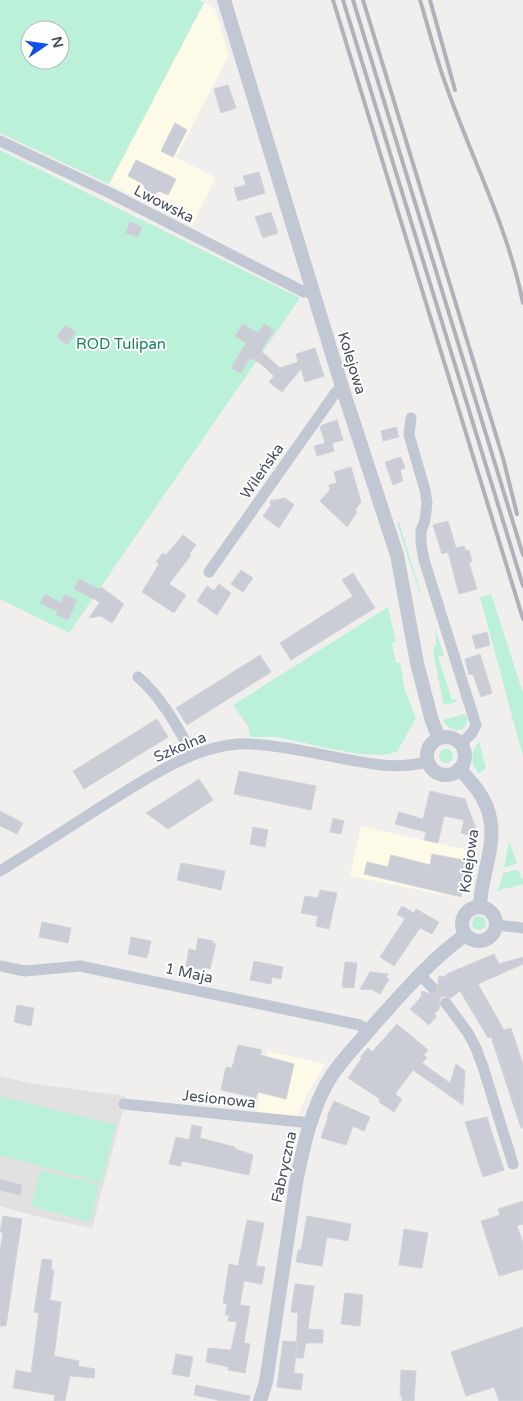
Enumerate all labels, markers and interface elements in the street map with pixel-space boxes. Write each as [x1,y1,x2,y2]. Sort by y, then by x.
north arrow [20,20,70,70]
text: N [48,35,67,50]
street label: Lwowska [131,181,197,227]
street label: Kolejowa [334,330,370,396]
park label: ROD Tulipan [76,335,166,353]
street label: Wileńska [236,440,288,502]
street label: Szkolna [151,728,209,766]
street label: Kolejowa [456,828,482,894]
street label: 1 Maja [163,959,215,987]
street label: Jesionowa [181,1086,257,1112]
street label: Fabryczna [268,1130,300,1204]

